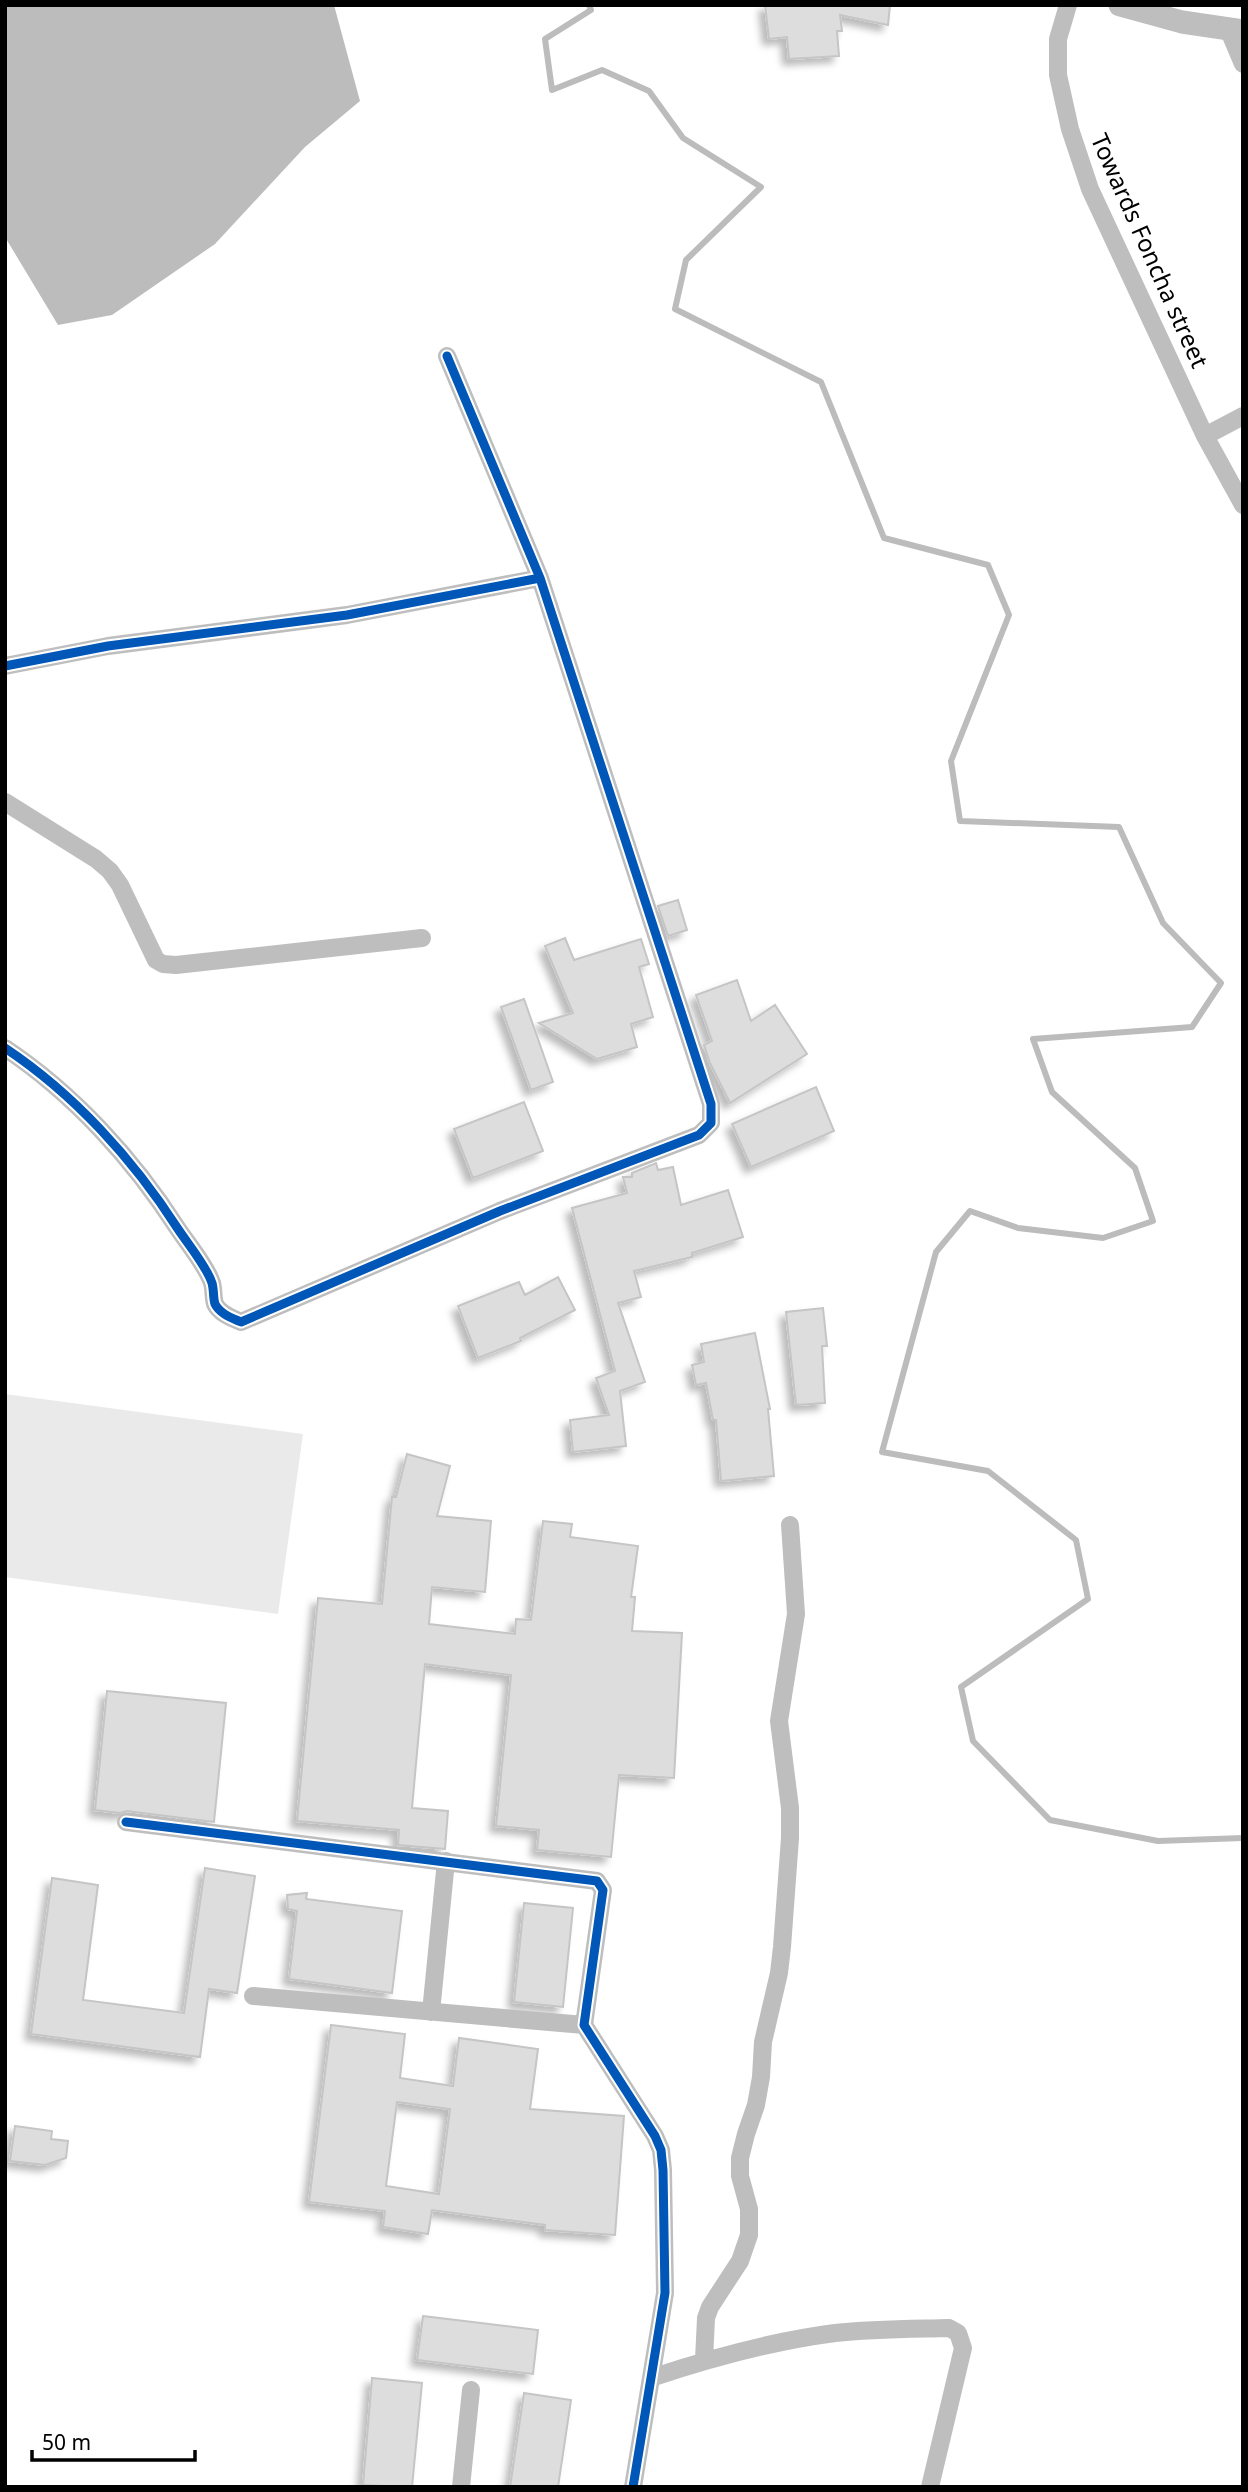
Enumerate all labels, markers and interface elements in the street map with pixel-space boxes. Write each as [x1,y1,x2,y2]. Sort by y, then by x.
street label: Towards Foncha street [1084,128,1217,373]
scale bar [32,2418,194,2462]
text: 50 m [42,2428,91,2456]

